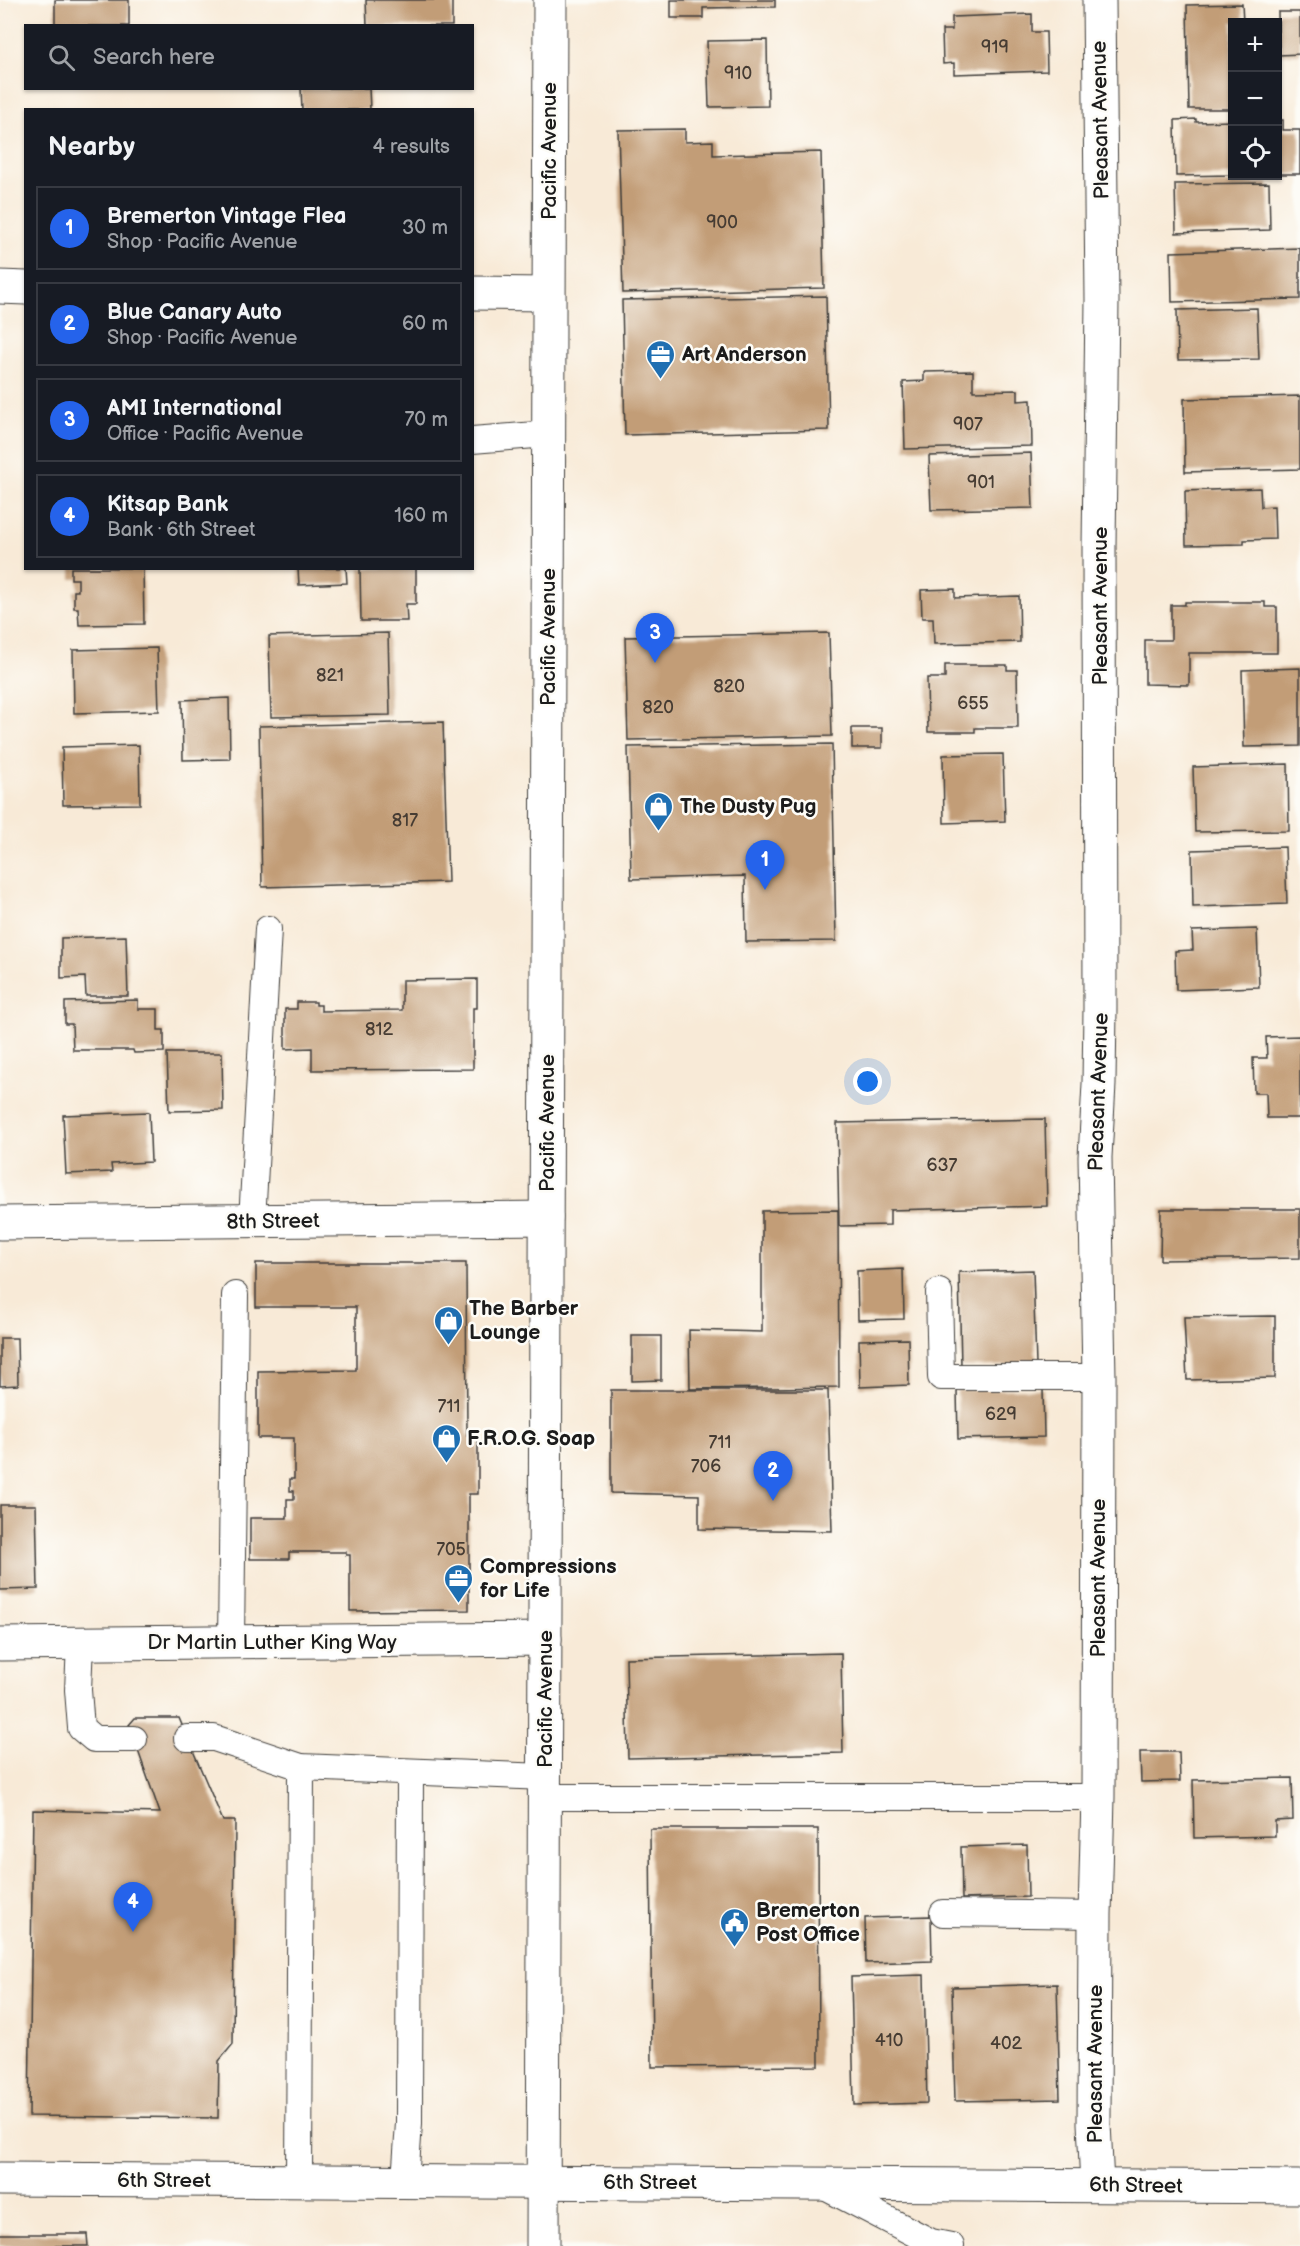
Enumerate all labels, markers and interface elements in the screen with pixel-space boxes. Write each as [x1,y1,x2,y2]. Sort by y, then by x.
map controls [1228,18,1282,180]
button: + [1228,18,1282,72]
search box [24,24,474,90]
house number: 919 [981,37,1009,58]
street label: Pleasant Avenue [1087,40,1114,200]
icon: search [45,41,78,74]
text: Search here [93,44,215,71]
house number: 910 [724,63,752,84]
button: − [1228,72,1282,126]
street label: Pacific Avenue [537,82,562,220]
button: locate [1228,126,1282,180]
text: Nearby [48,132,135,163]
text: 4 results [372,135,450,159]
text: Bremerton Vintage Flea [107,203,346,230]
house number: 900 [706,212,738,233]
text: 1 [65,216,74,240]
text: 30 m [402,216,448,240]
text: Shop · Pacific Avenue [107,230,297,254]
text: Blue Canary Auto [107,299,282,326]
text: 2 [64,312,75,336]
text: 60 m [402,312,448,336]
text: Shop · Pacific Avenue [107,326,297,350]
office icon: Art Anderson [645,338,677,380]
place label: Art Anderson [681,342,807,367]
text: AMI International [107,395,282,422]
text: 3 [64,408,75,432]
text: 70 m [404,408,448,432]
house number: 907 [953,414,983,435]
text: Office · Pacific Avenue [107,422,303,446]
house number: 901 [967,472,995,493]
text: Kitsap Bank [107,491,228,518]
text: 4 [64,504,75,528]
text: 160 m [394,504,448,528]
text: Bank · 6th Street [107,518,255,542]
street label: Pleasant Avenue [1088,527,1113,685]
street label: Pacific Avenue [536,568,561,706]
pin: 3 [636,614,674,663]
house number: 821 [316,665,344,686]
house number: 820 [713,676,745,697]
house number: 655 [957,693,989,714]
house number: 820 [642,697,674,718]
shop icon: The Dusty Pug [643,790,675,832]
place label: The Dusty Pug [680,794,816,819]
house number: 817 [392,810,418,831]
pin: 1 [746,840,784,890]
street label: Pleasant Avenue [1083,1012,1114,1172]
house number: 812 [365,1019,393,1040]
street label: Pacific Avenue [535,1054,560,1192]
your location [853,1067,882,1096]
house number: 637 [927,1155,958,1176]
street label: 8th Street [226,1208,320,1235]
place label: The Barber Lounge [469,1296,579,1345]
shop icon: The Barber Lounge [432,1304,464,1346]
house number: 711 [438,1396,460,1417]
house number: 629 [985,1404,1017,1425]
shop icon: F.R.O.G. Soap [430,1422,462,1464]
place label: F.R.O.G. Soap [467,1426,595,1451]
house number: 711 [709,1432,731,1453]
pin: 2 [754,1452,792,1501]
house number: 706 [691,1456,721,1477]
street label: Pleasant Avenue [1086,1499,1111,1657]
house number: 705 [436,1539,466,1560]
place label: Compressions for Life [480,1554,617,1603]
office icon: Compressions for Life [443,1562,475,1604]
street label: Dr Martin Luther King Way [147,1630,397,1655]
street label: Pacific Avenue [533,1630,558,1768]
pin: 4 [114,1882,152,1932]
place label: Bremerton Post Office [756,1898,860,1947]
public building icon: Bremerton Post Office [719,1906,751,1948]
street label: Pleasant Avenue [1083,1985,1108,2143]
house number: 410 [875,2030,903,2051]
house number: 402 [990,2033,1022,2054]
street label: 6th Street [117,2168,211,2193]
street label: 6th Street [603,2170,697,2195]
street label: 6th Street [1089,2172,1184,2199]

